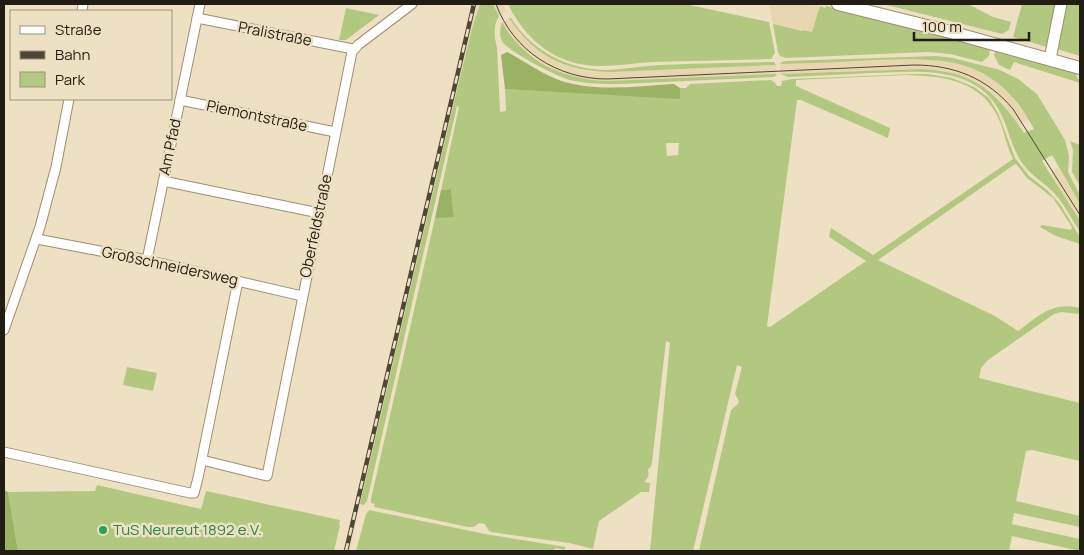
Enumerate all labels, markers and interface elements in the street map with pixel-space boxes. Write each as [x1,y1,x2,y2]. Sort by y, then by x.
legend [10,10,172,100]
scale bar [914,10,1029,42]
street label: Pralistraße [236,16,314,51]
text: 100 m [922,16,962,37]
text: Straße [55,19,102,40]
text: Bahn [55,44,90,65]
text: Park [55,69,85,90]
street label: Piemontstraße [205,95,310,136]
street label: Am Pfad [153,117,186,177]
street label: Oberfeldstraße [294,172,337,280]
street label: Großschneidersweg [100,241,240,290]
place label: TuS Neureut 1892 e.V. [113,519,262,540]
marker: TuS Neureut 1892 e.V. [97,524,109,536]

